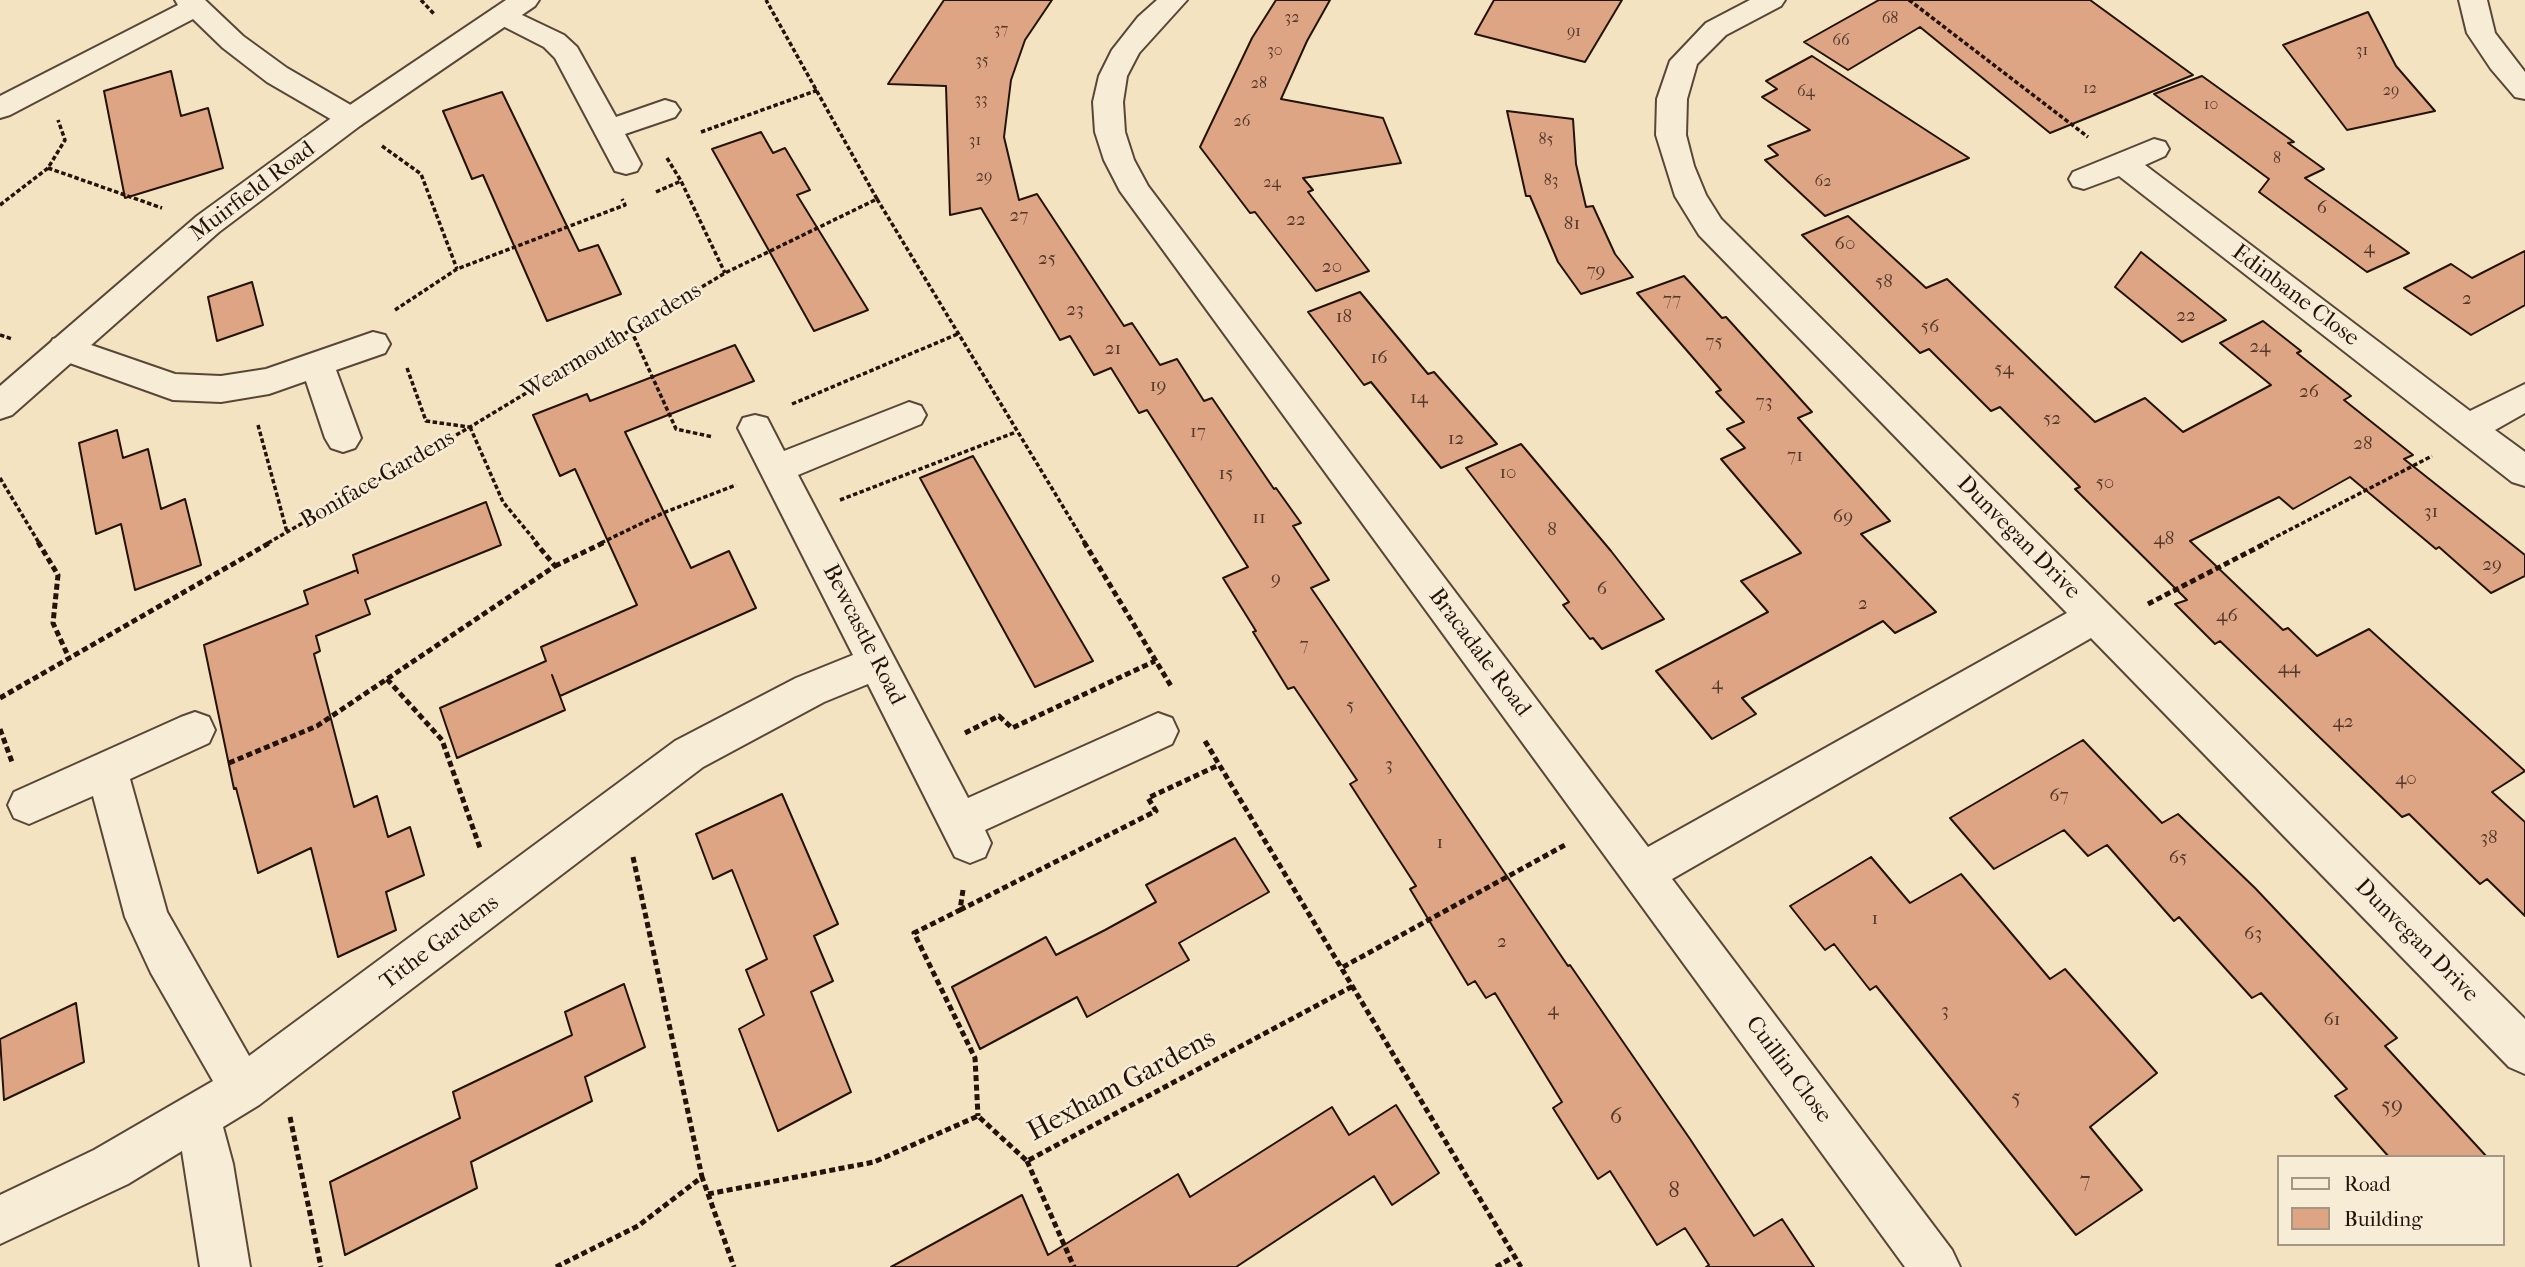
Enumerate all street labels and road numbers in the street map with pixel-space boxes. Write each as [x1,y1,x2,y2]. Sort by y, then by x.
street label: Muirfield Road [185,136,321,248]
street label: Edinbane Close [2226,239,2364,353]
street label: Wearmouth Gardens [517,278,707,406]
street label: Boniface Gardens [296,425,460,535]
street label: Dunvegan Drive [1950,470,2086,606]
street label: Bewcastle Road [816,560,910,710]
street label: Bracadale Road [1422,584,1536,722]
street label: Dunvegan Drive [2348,873,2484,1009]
street label: Tithe Gardens [375,889,505,997]
street label: Cuillin Close [1739,1011,1837,1129]
street label: Hexham Gardens [1022,1022,1222,1150]

